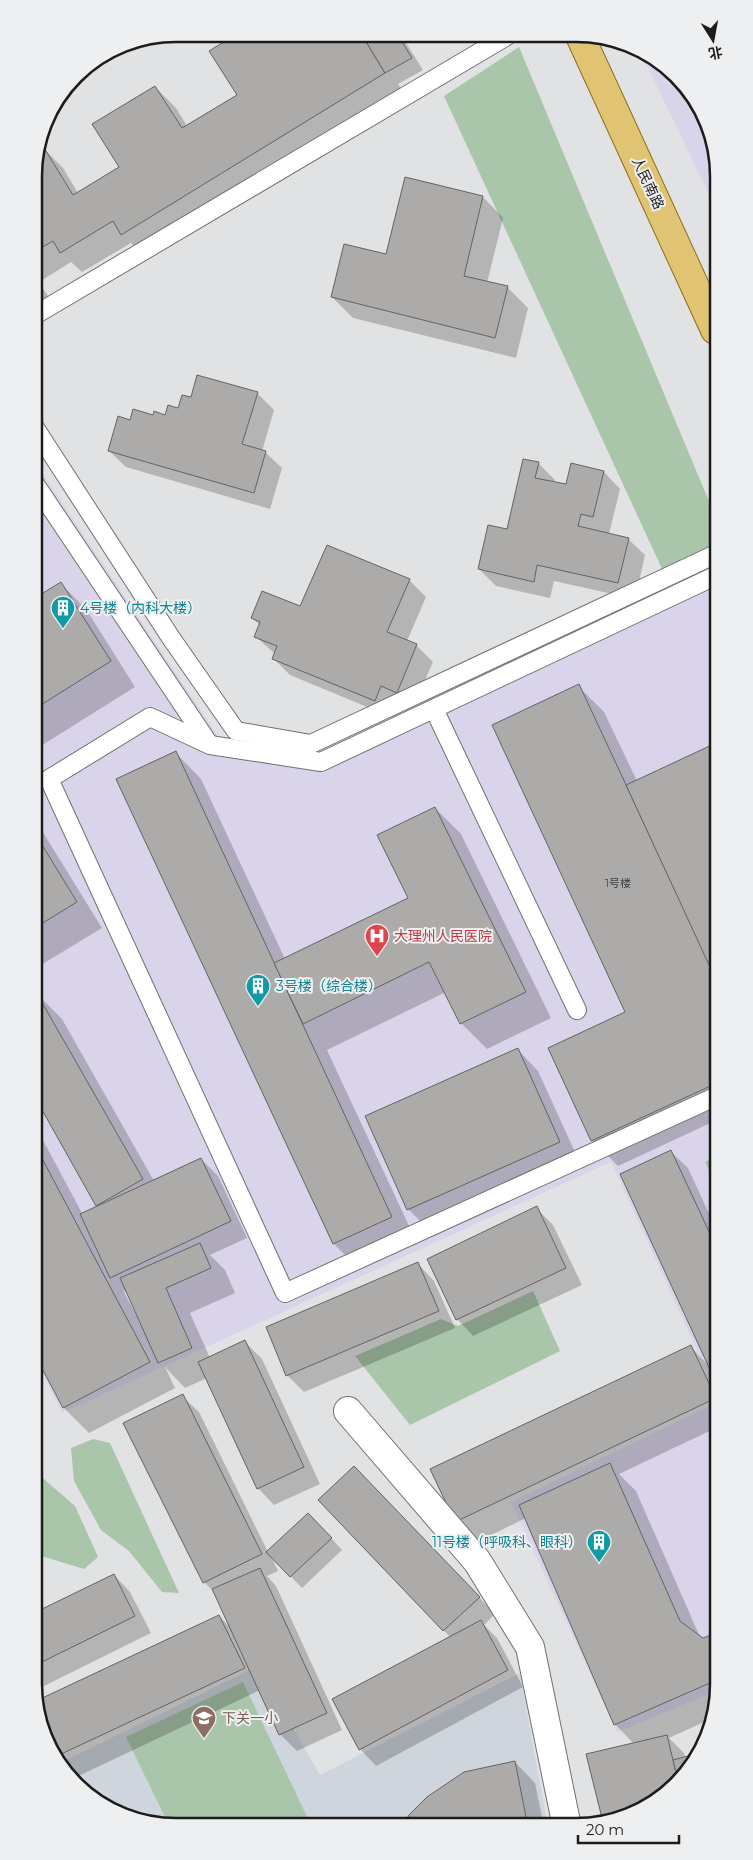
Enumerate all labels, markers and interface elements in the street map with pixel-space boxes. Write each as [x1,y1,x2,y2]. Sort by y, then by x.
north arrow [688,15,738,65]
text: 北 [707,43,724,63]
street label: 人民南路 [628,154,668,212]
building icon: 4号楼（内科大楼） [50,595,76,629]
place label: 4号楼（内科大楼） [80,599,201,617]
house number: 1号楼 [605,876,631,890]
hospital icon: 大理州人民医院 [364,923,390,957]
place label: 大理州人民医院 [394,927,492,945]
building icon: 3号楼（综合楼） [245,973,271,1007]
place label: 3号楼（综合楼） [276,977,382,995]
building icon: 11号楼（呼吸科、眼科） [586,1529,612,1563]
place label: 11号楼（呼吸科、眼科） [432,1533,582,1551]
school or university icon: 下关一小 [191,1705,217,1739]
place label: 下关一小 [222,1709,278,1727]
scale bar [578,1812,679,1844]
text: 20 m [586,1820,624,1839]

